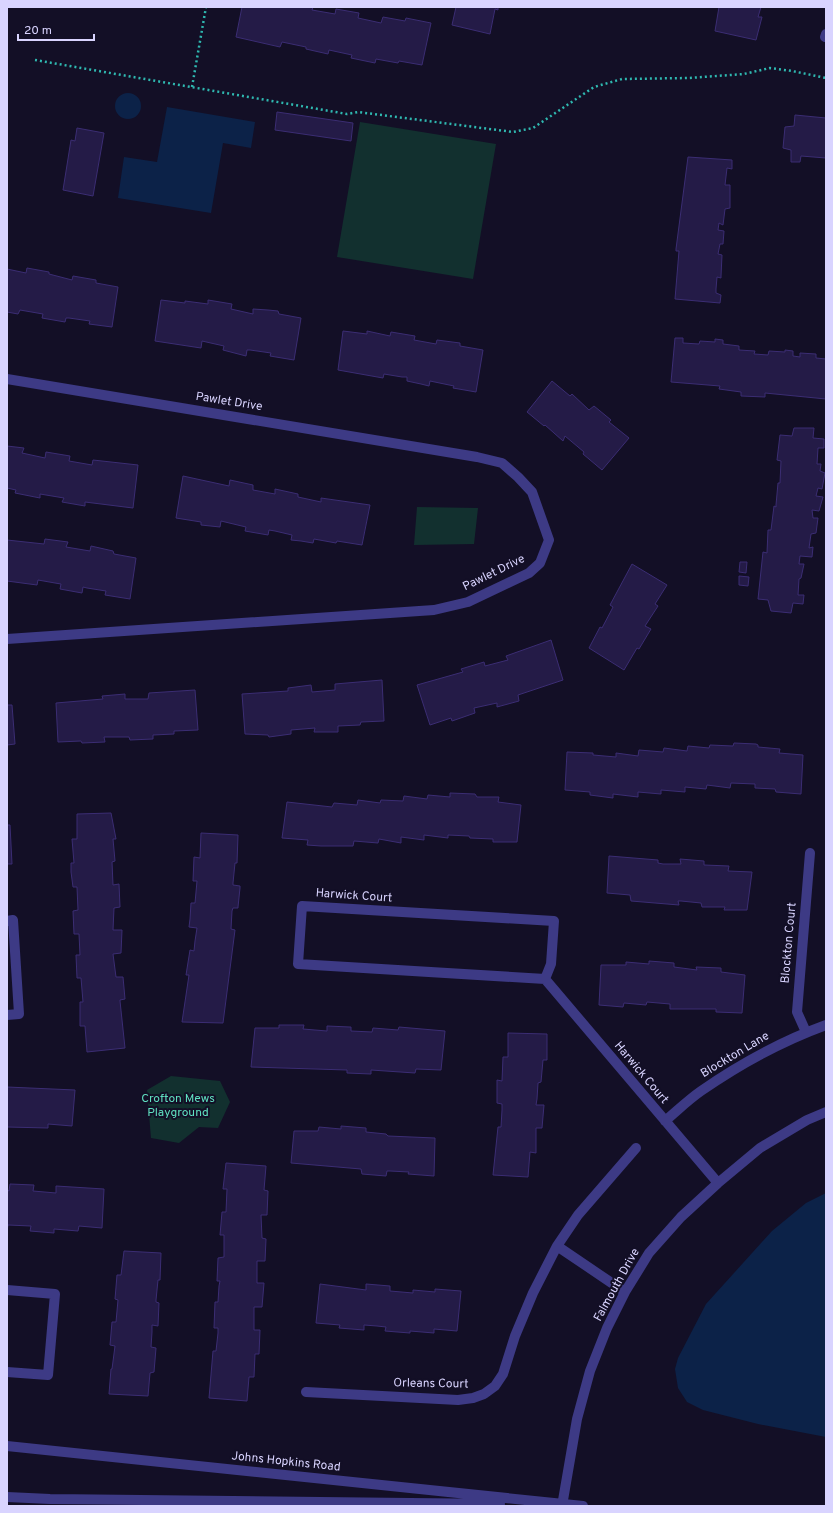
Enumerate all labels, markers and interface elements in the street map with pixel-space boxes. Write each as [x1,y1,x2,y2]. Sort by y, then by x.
scale bar [18,16,94,42]
text: 20 m [24,23,52,39]
street label: Pawlet Drive [194,389,264,415]
street label: Pawlet Drive [460,551,528,595]
street label: Harwick Court [315,885,393,907]
street label: Blockton Court [777,902,801,984]
street label: Blockton Lane [698,1028,772,1082]
street label: Harwick Court [610,1038,672,1108]
park label: Crofton Mews Playground [141,1091,215,1121]
street label: Falmouth Drive [590,1246,644,1324]
street label: Orleans Court [393,1375,469,1393]
street label: Johns Hopkins Road [231,1448,341,1476]

